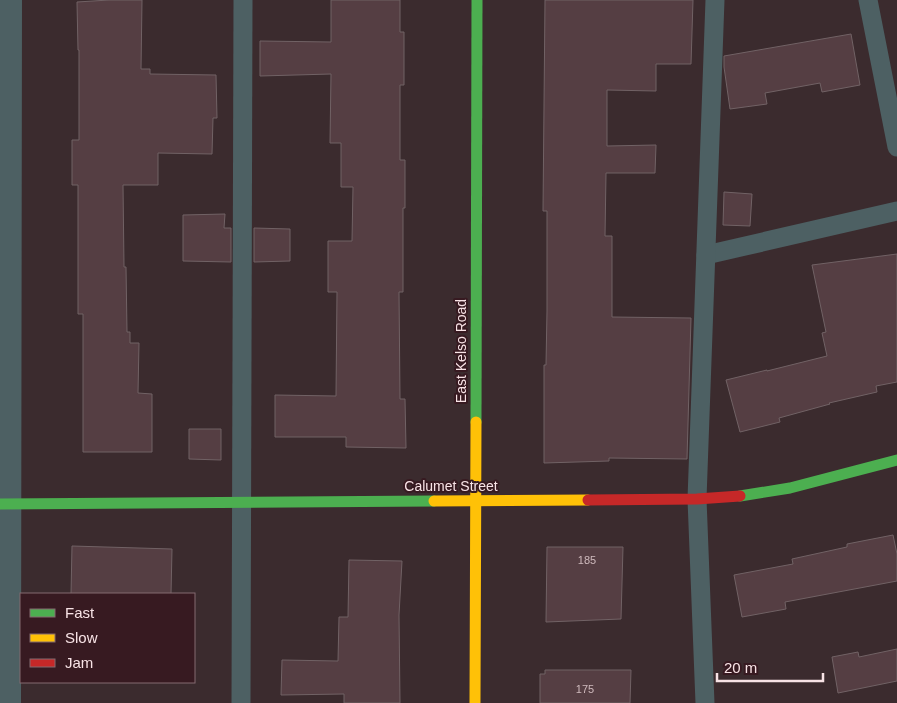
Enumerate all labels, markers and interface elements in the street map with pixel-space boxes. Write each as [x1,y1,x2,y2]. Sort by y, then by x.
street label: East Kelso Road [453,299,469,403]
street label: Calumet Street [404,478,498,494]
house number: 185 [578,554,596,566]
legend [20,593,195,683]
text: Fast [65,604,95,621]
text: Slow [65,629,98,646]
scale bar [717,650,823,682]
text: Jam [65,654,93,671]
text: 20 m [724,659,757,676]
house number: 175 [576,683,594,695]

